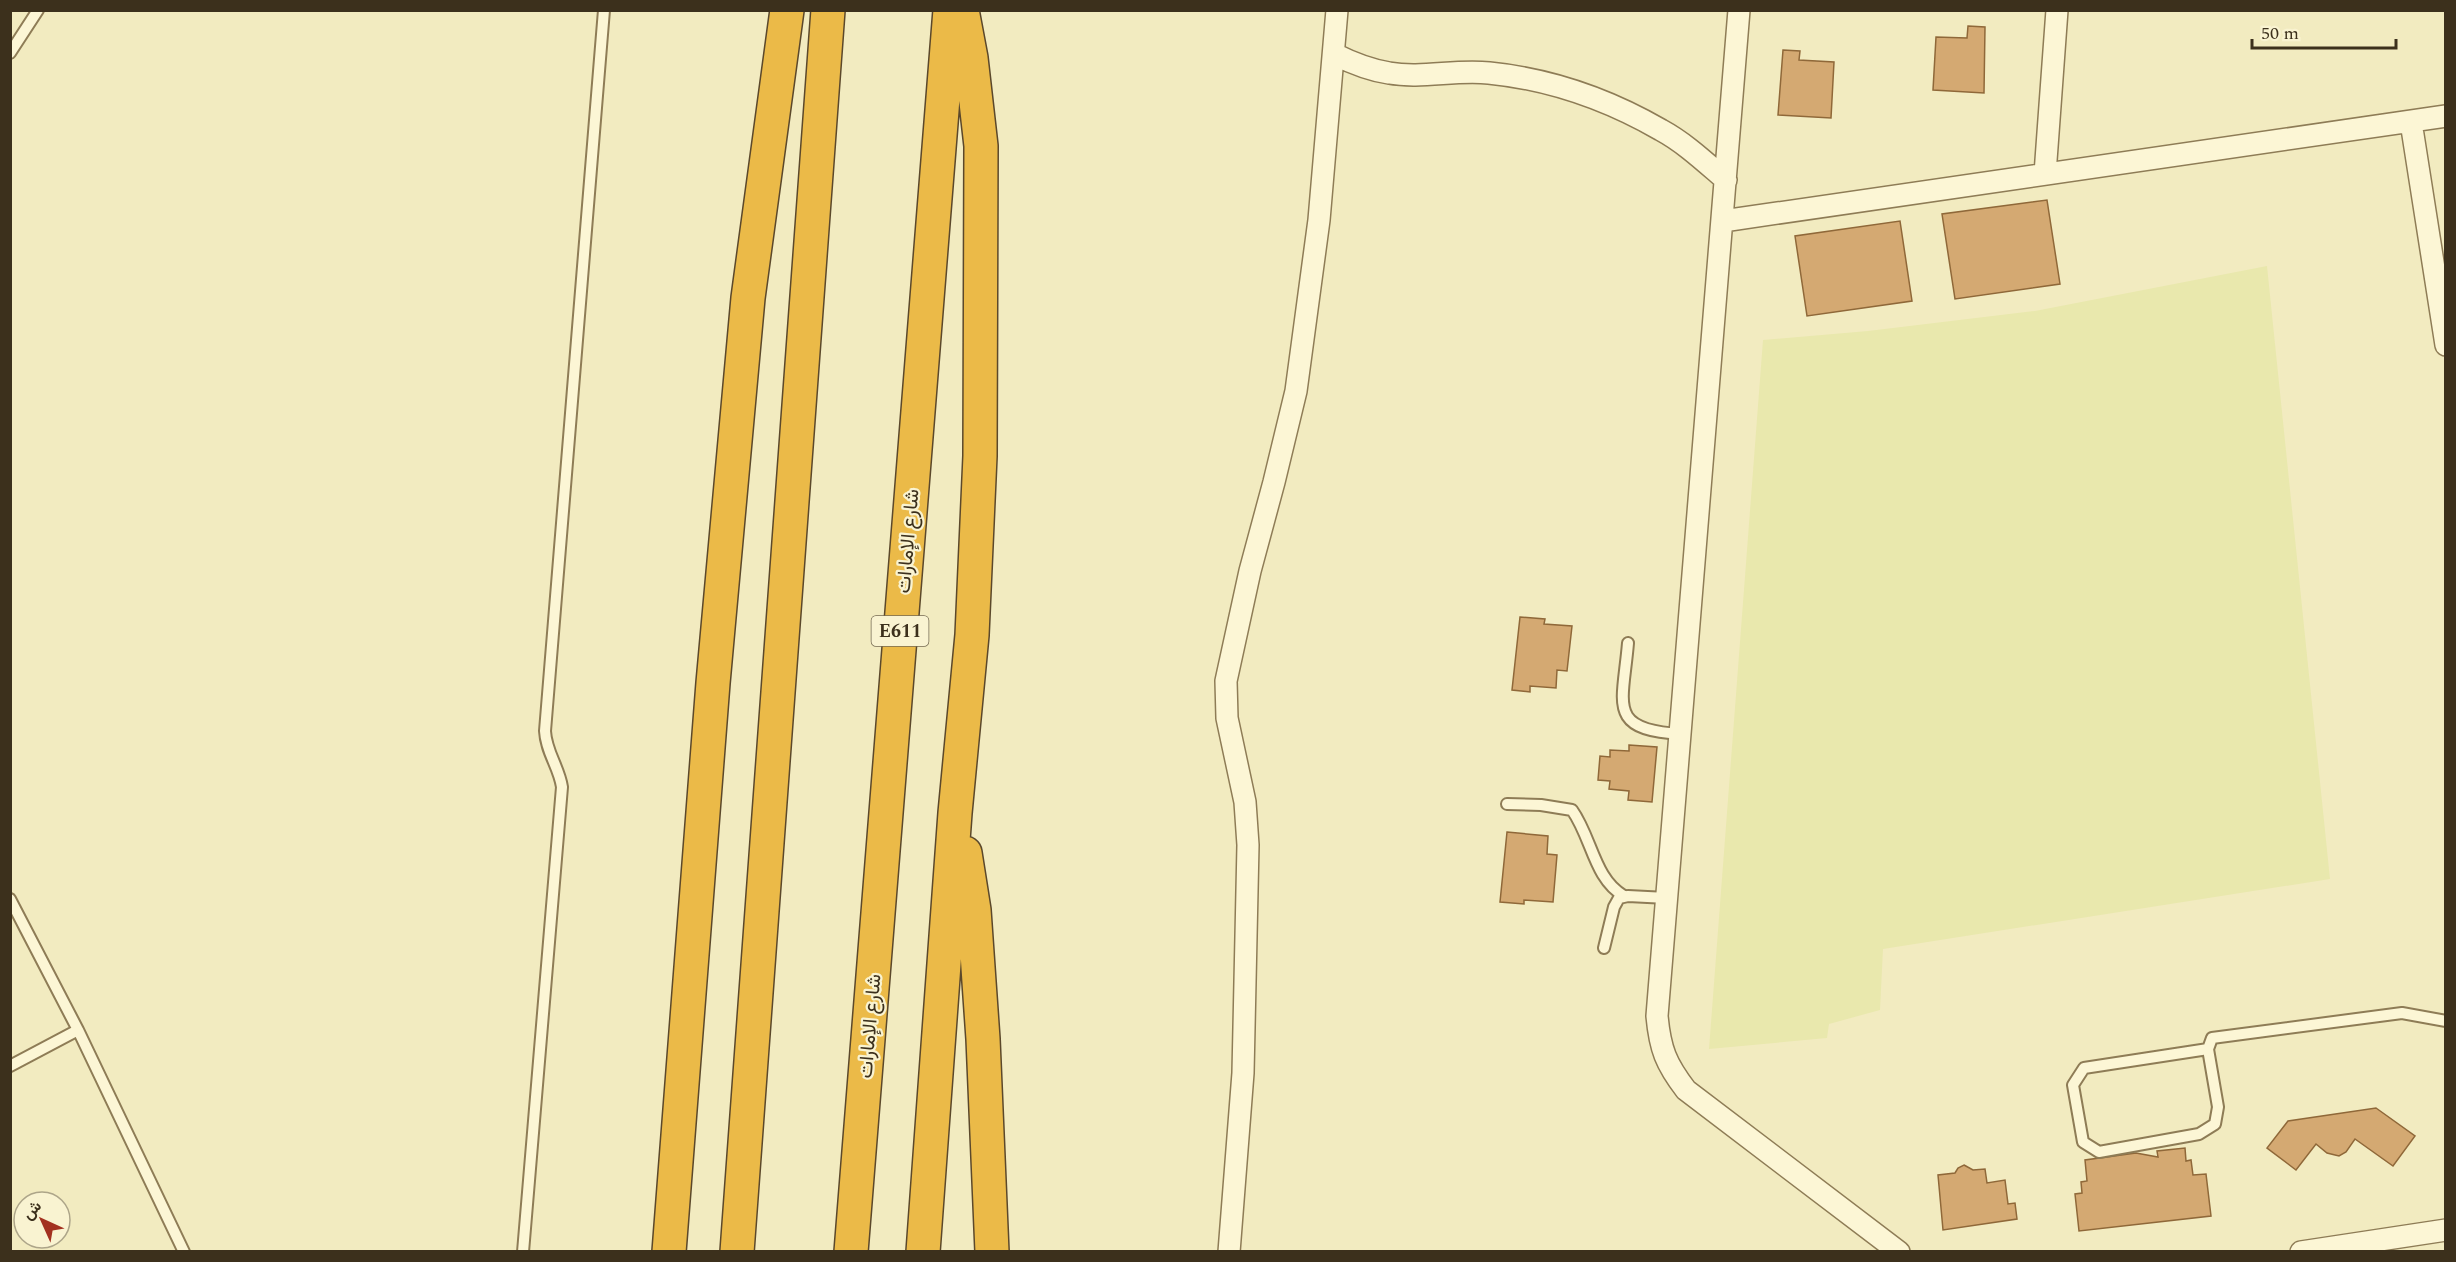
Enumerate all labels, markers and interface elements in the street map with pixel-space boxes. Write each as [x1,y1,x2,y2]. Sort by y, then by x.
scale bar [2252,12,2396,50]
text: 50 m [2261,20,2299,47]
street label: شارع الإمارات [888,488,928,595]
road number: E611 [872,616,928,646]
street label: شارع الإمارات [850,973,890,1080]
north arrow [12,1190,72,1250]
text: ش [17,1195,47,1225]

